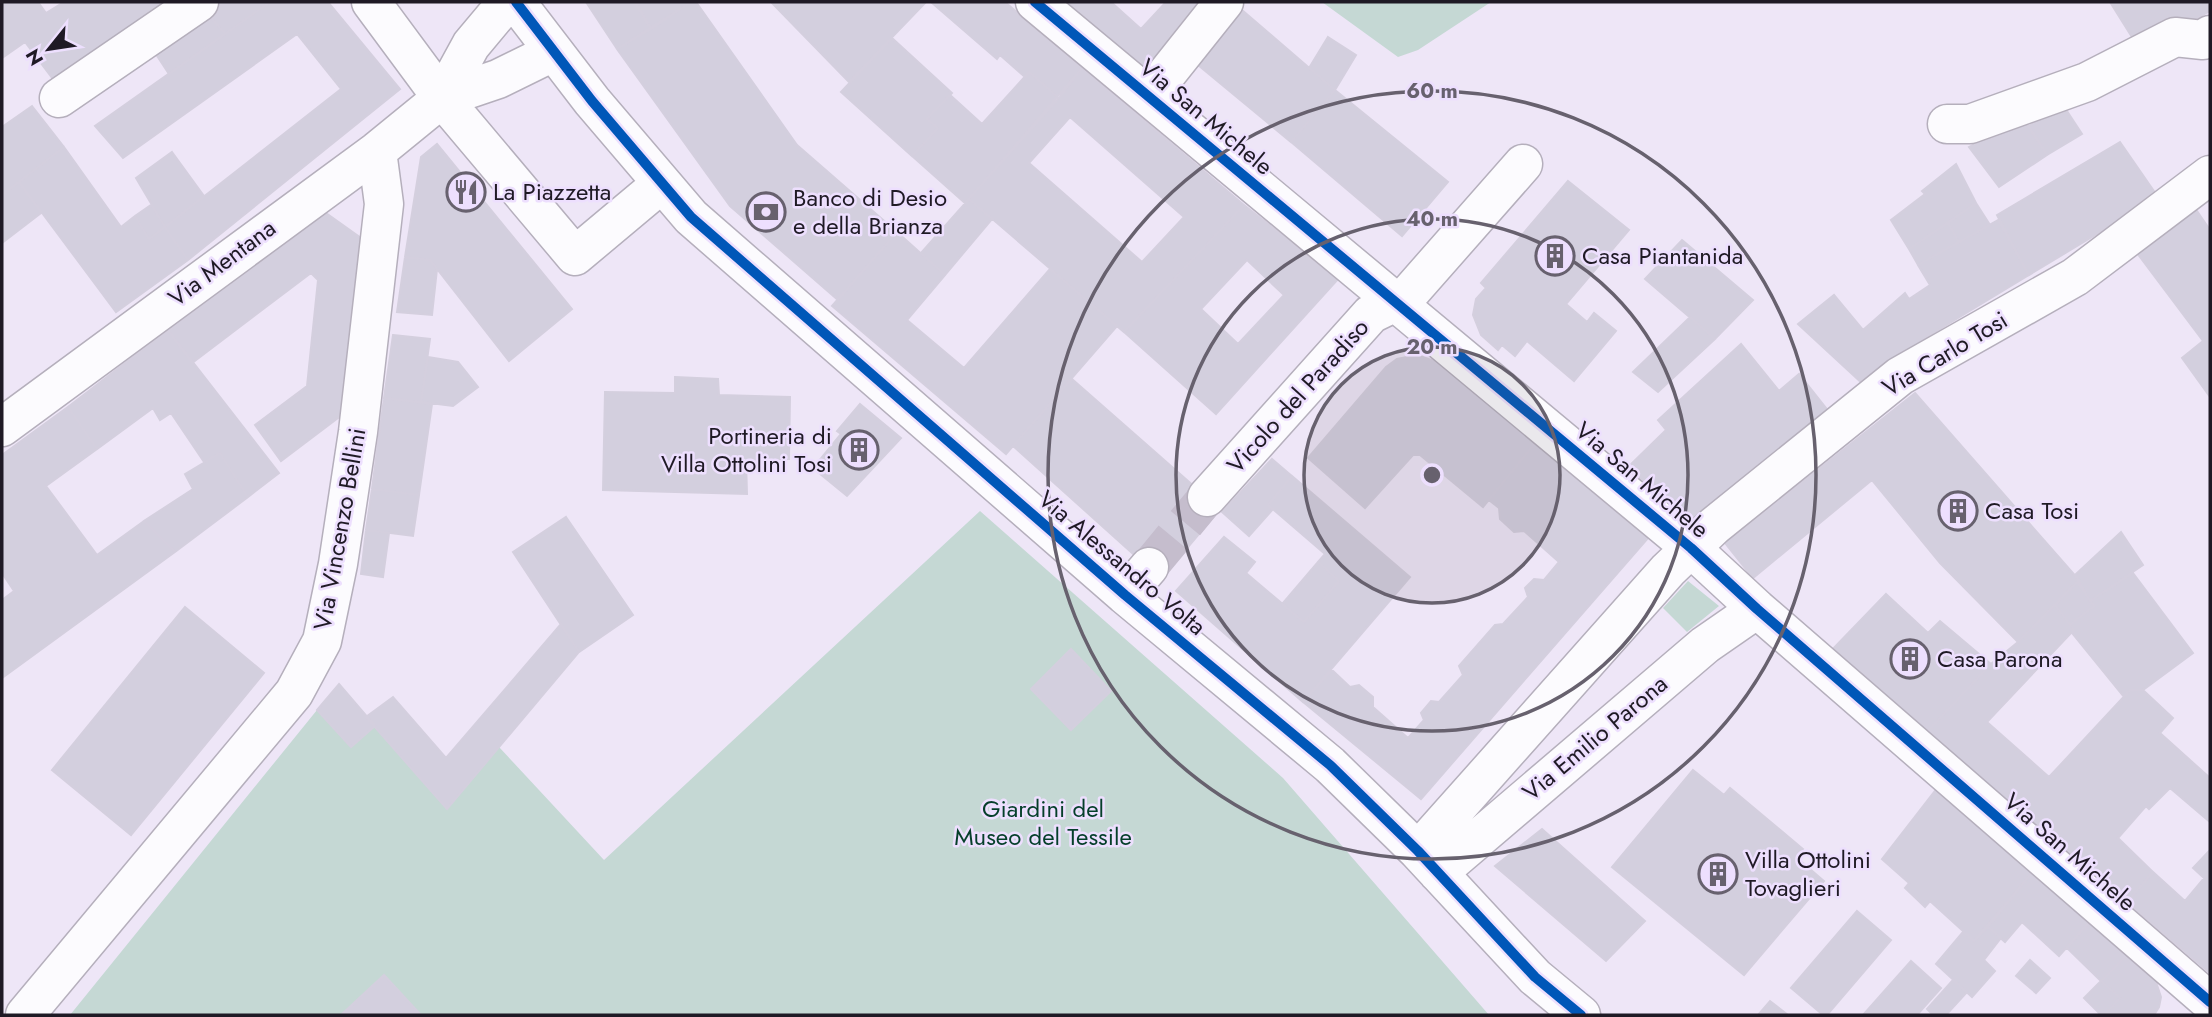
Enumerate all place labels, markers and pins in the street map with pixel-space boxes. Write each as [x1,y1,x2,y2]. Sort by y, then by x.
restaurant icon: La Piazzetta [445,171,487,213]
place label: La Piazzetta [493,174,611,209]
place label: Banco di Desio e della Brianza [793,180,947,243]
bank icon: Banco di Desio e della Brianza [745,191,787,233]
building icon: Casa Piantanida [1534,235,1576,277]
place label: Casa Piantanida [1582,238,1743,273]
place label: Portineria di Villa Ottolini Tosi [661,418,832,481]
building icon: Portineria di Villa Ottolini Tosi [838,429,880,471]
centre of rings [1420,463,1444,487]
building icon: Casa Tosi [1937,490,1979,532]
place label: Casa Tosi [1985,493,2079,528]
building icon: Casa Parona [1889,638,1931,680]
place label: Casa Parona [1937,641,2063,676]
place label: Villa Ottolini Tovaglieri [1745,842,1871,905]
building icon: Villa Ottolini Tovaglieri [1697,853,1739,895]

